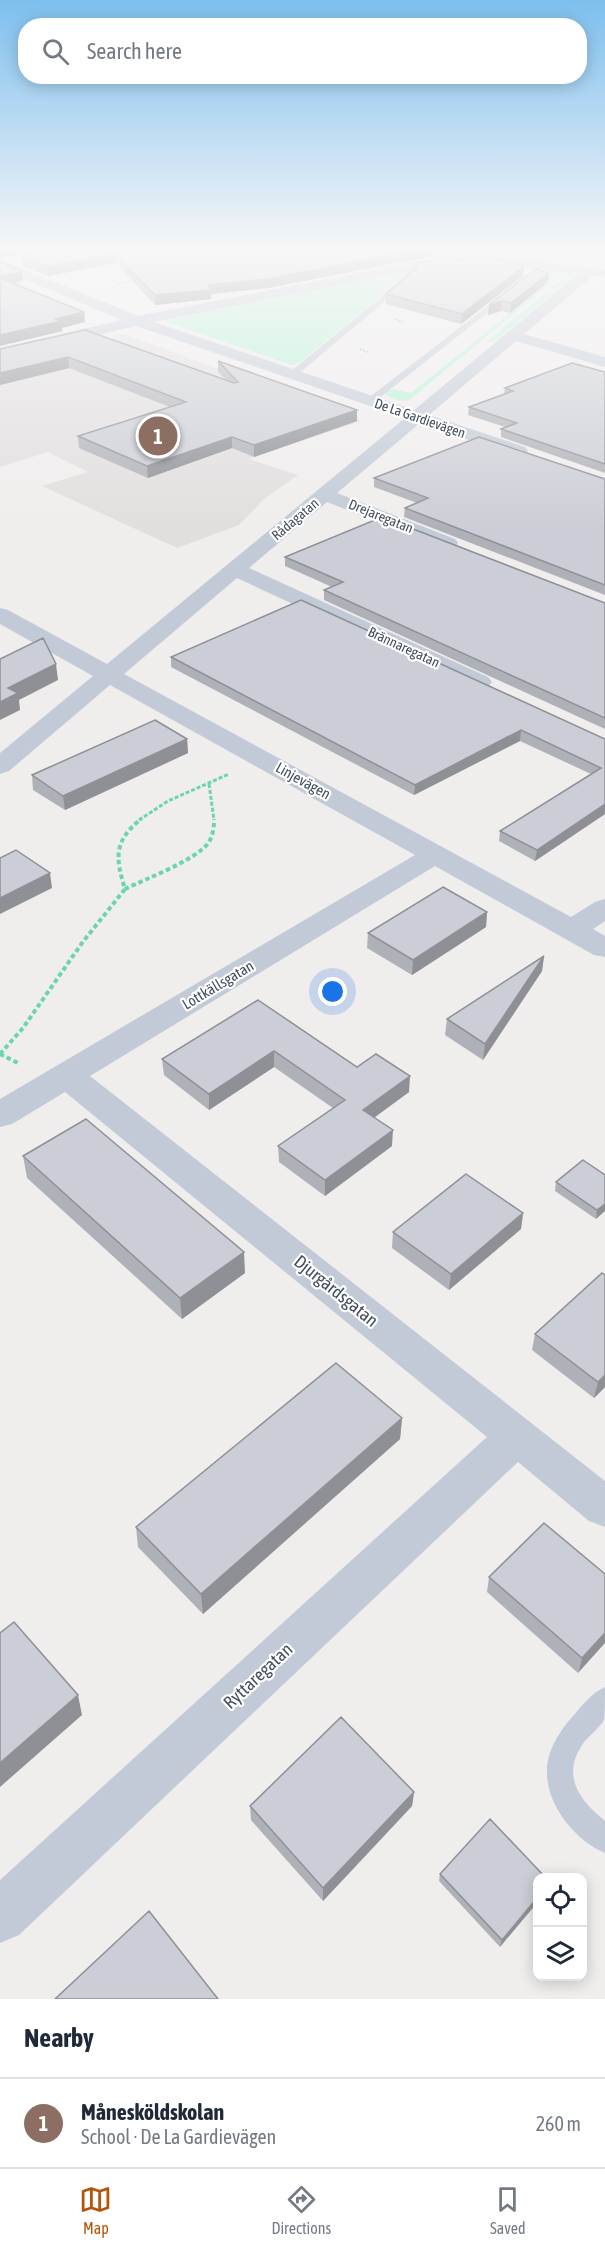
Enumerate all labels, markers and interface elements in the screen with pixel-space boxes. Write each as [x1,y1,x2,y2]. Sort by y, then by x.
search box [18,18,587,84]
icon: search [39,35,72,68]
text: Search here [87,38,182,64]
street label: De La Gardievägen [372,395,468,441]
pin: 1 [138,414,178,458]
street label: Rådagatan [268,495,322,543]
street label: Drejaregatan [346,496,416,536]
street label: Brännaregatan [366,623,442,671]
street label: Linjevägen [273,759,334,803]
street label: Lottkällsgatan [179,957,256,1012]
your location [318,977,347,1006]
street label: Djurgårdsgatan [290,1250,382,1331]
street label: Ryttaregatan [219,1638,297,1713]
map controls [533,1873,587,1981]
button: locate [533,1873,587,1927]
button: layers [533,1927,587,1981]
text: Nearby [24,2023,94,2053]
text: Månesköldskolan [81,2099,224,2125]
text: 1 [39,2112,48,2135]
text: 260 m [536,2112,581,2135]
text: School · De La Gardievägen [81,2125,276,2148]
tab: Map [79,2183,112,2237]
tab: Directions [271,2183,331,2237]
tab: Saved [490,2183,525,2237]

